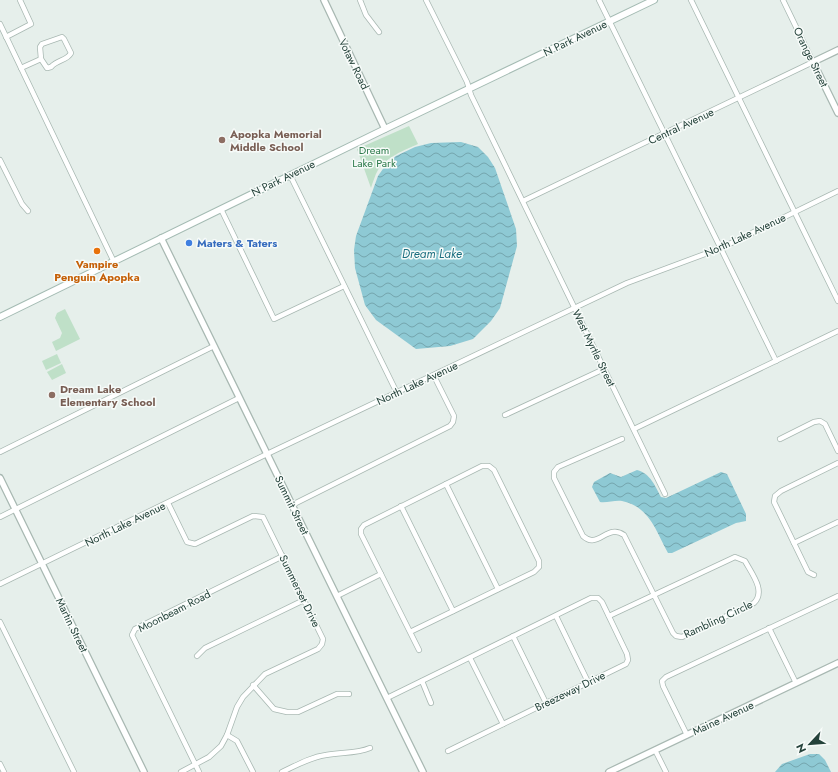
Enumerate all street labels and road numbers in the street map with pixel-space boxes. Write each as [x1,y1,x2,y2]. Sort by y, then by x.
street label: N Park Avenue [540,16,610,60]
street label: Orange Street [790,24,833,90]
street label: Votaw Road [335,36,373,92]
street label: Central Avenue [646,104,717,148]
street label: N Park Avenue [248,156,318,200]
street label: North Lake Avenue [702,209,789,261]
street label: West Myrtle Street [568,307,620,390]
street label: North Lake Avenue [374,357,461,409]
street label: Summit Street [271,473,313,538]
street label: North Lake Avenue [82,497,168,551]
street label: Summerset Drive [276,552,325,630]
street label: Moonbeam Road [135,586,213,636]
street label: Martin Street [52,595,92,655]
street label: Rambling Circle [681,596,755,642]
street label: Breezeway Drive [532,667,608,715]
street label: Maine Avenue [690,697,757,739]

